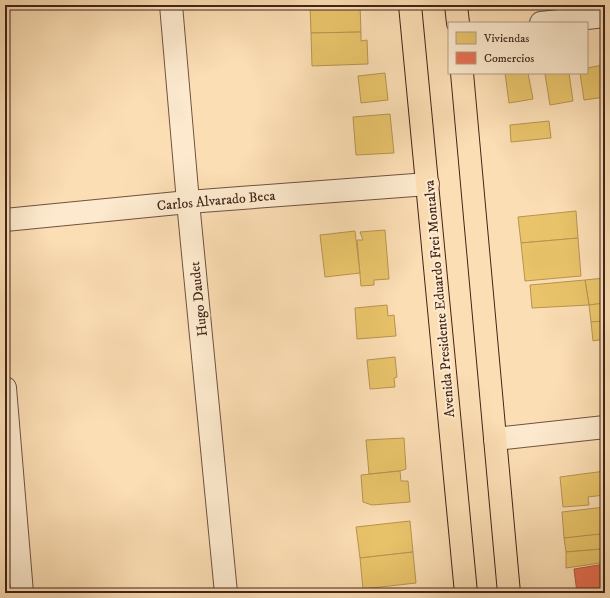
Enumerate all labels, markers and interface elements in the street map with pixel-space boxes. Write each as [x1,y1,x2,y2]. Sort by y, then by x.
legend [448,22,588,74]
text: Viviendas [483,31,529,46]
text: Comercios [484,51,534,66]
street label: Avenida Presidente Eduardo Frei Montalva [421,179,459,418]
street label: Carlos Alvarado Beca [156,187,276,215]
street label: Hugo Daudet [186,260,212,337]

